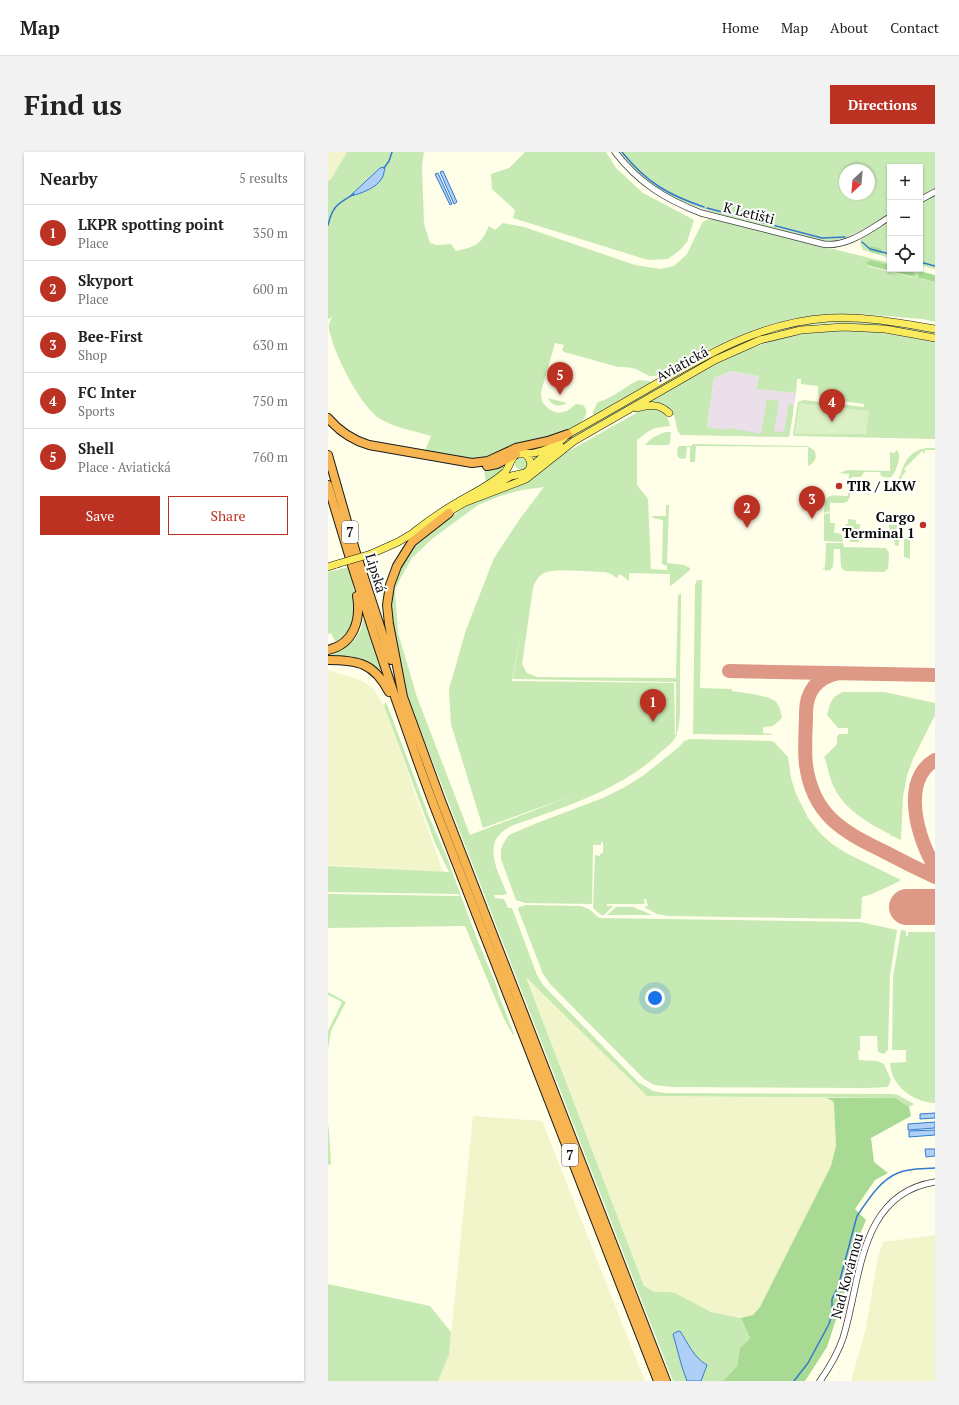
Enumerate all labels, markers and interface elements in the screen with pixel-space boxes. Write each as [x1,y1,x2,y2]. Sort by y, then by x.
text: Map [20,15,60,40]
text: Home [722,18,759,37]
text: Map [781,18,808,37]
text: About [830,18,868,37]
text: Contact [890,18,939,37]
button: Directions [830,85,935,124]
text: Find us [24,86,122,123]
north arrow [839,164,875,200]
map controls [887,164,923,272]
button: + [887,164,923,200]
text: Nearby [40,167,98,190]
text: 5 results [239,169,288,187]
street label: K Letišti [722,197,777,228]
button: − [887,200,923,236]
text: LKPR spotting point [78,214,224,234]
text: 1 [49,224,57,242]
text: 350 m [253,224,288,242]
text: Place [78,234,109,252]
button: locate [887,236,923,272]
text: Skyport [78,270,134,290]
text: 2 [49,280,57,298]
text: 600 m [253,280,288,298]
text: Place [78,290,109,308]
text: Bee-First [78,326,143,346]
text: 3 [49,336,57,354]
text: 630 m [253,336,288,354]
street label: Aviatická [652,341,711,386]
text: Shop [78,346,107,364]
pin: 5 [547,362,573,395]
text: FC Inter [78,382,136,402]
pin: 4 [819,389,845,422]
text: 4 [49,392,57,410]
text: 750 m [253,392,288,410]
text: Sports [78,402,115,420]
text: Shell [78,438,114,458]
text: 5 [49,448,57,466]
text: 760 m [253,448,288,466]
text: Place · Aviatická [78,458,171,476]
place label: TIR / LKW [847,476,917,495]
marker: TIR / LKW [834,481,844,491]
pin: 3 [799,486,825,519]
pin: 2 [734,495,760,528]
button: Save [40,496,160,535]
button: Share [168,496,288,535]
place label: Cargo Terminal 1 [842,507,915,542]
marker: Cargo Terminal 1 [918,520,928,530]
road number: 7 [342,521,358,543]
street label: Lipská [362,551,391,595]
pin: 1 [640,689,666,722]
your location [645,988,665,1008]
road number: 7 [562,1144,578,1166]
street label: Nad Kovárnou [826,1231,867,1321]

